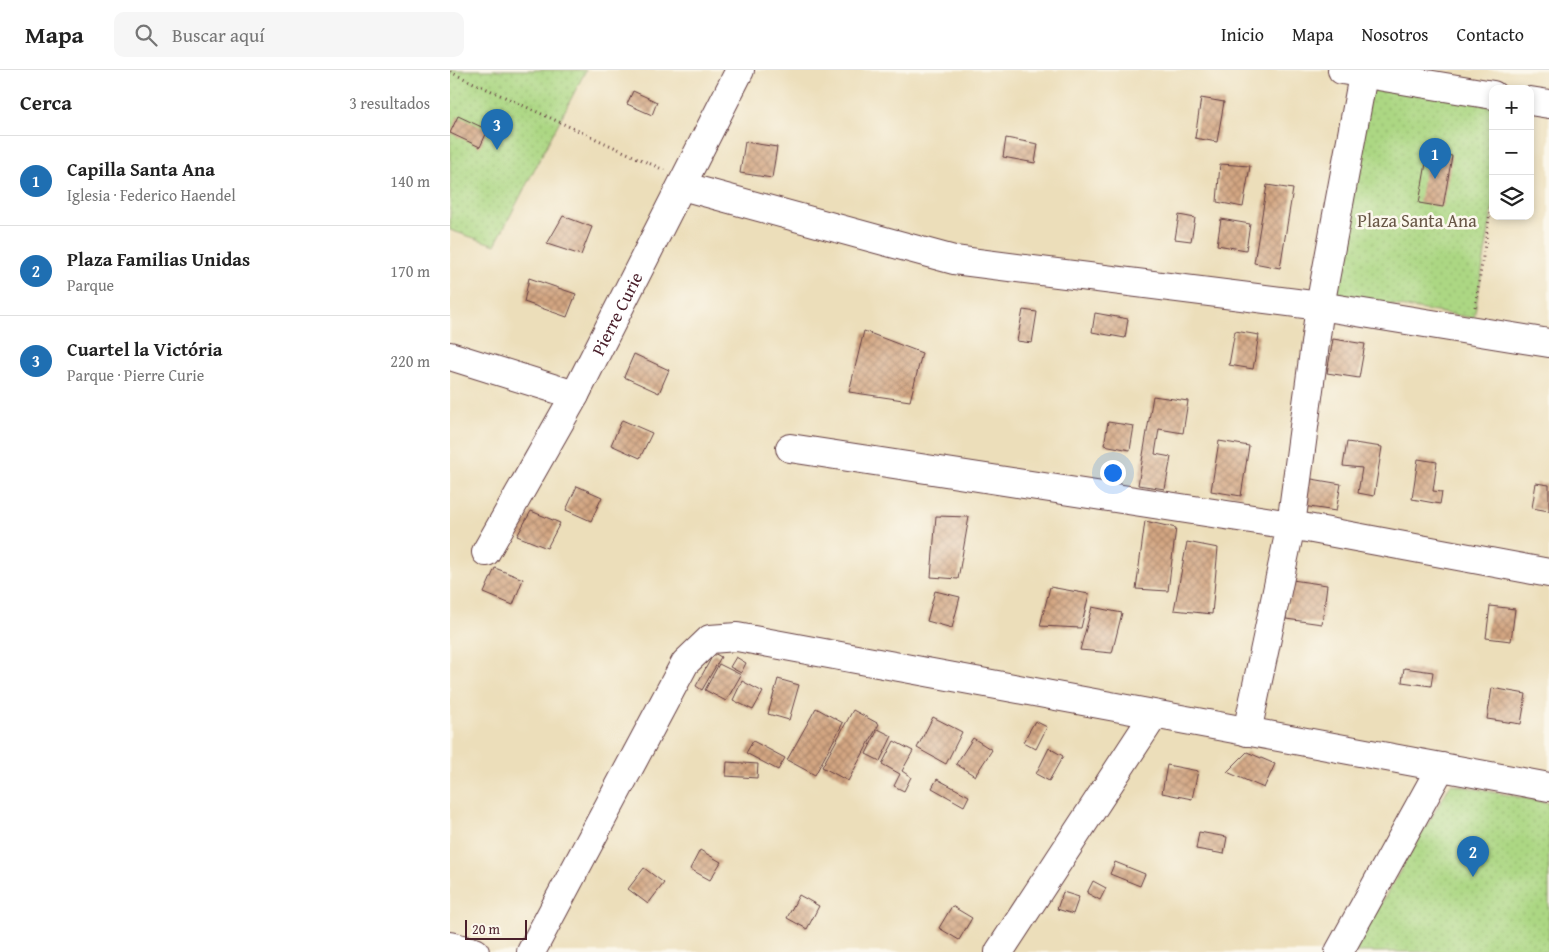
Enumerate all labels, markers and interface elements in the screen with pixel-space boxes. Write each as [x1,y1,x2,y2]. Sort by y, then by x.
search box [114,12,464,57]
text: Mapa [25,17,84,52]
icon: search [132,21,160,49]
text: Buscar aquí [172,21,265,49]
text: Inicio [1221,21,1264,48]
text: Mapa [1292,21,1333,48]
text: Nosotros [1361,21,1429,48]
text: Contacto [1457,21,1524,48]
map controls [1489,85,1534,220]
button: + [1489,85,1534,130]
text: Cerca [20,87,72,118]
text: 3 resultados [349,91,430,115]
pin: 3 [481,109,513,150]
button: − [1489,130,1534,175]
pin: 1 [1419,138,1451,179]
text: Capilla Santa Ana [67,155,215,183]
text: 1 [32,169,40,193]
text: 140 m [390,169,430,193]
button: layers [1489,175,1534,220]
text: Iglesia · Federico Haendel [67,183,236,207]
park label: Plaza Santa Ana [1357,207,1477,234]
text: Plaza Familias Unidas [67,245,250,273]
text: 2 [32,259,40,283]
text: 170 m [390,259,430,283]
street label: Pierre Curie [584,267,649,360]
text: Parque [67,273,114,297]
text: Cuartel la Victória [67,335,223,363]
text: 3 [32,349,40,373]
text: 220 m [390,349,430,373]
text: Parque · Pierre Curie [67,363,204,387]
your location [1100,460,1126,486]
pin: 2 [1457,836,1489,877]
scale bar [465,917,528,940]
text: 20 m [472,919,500,939]

